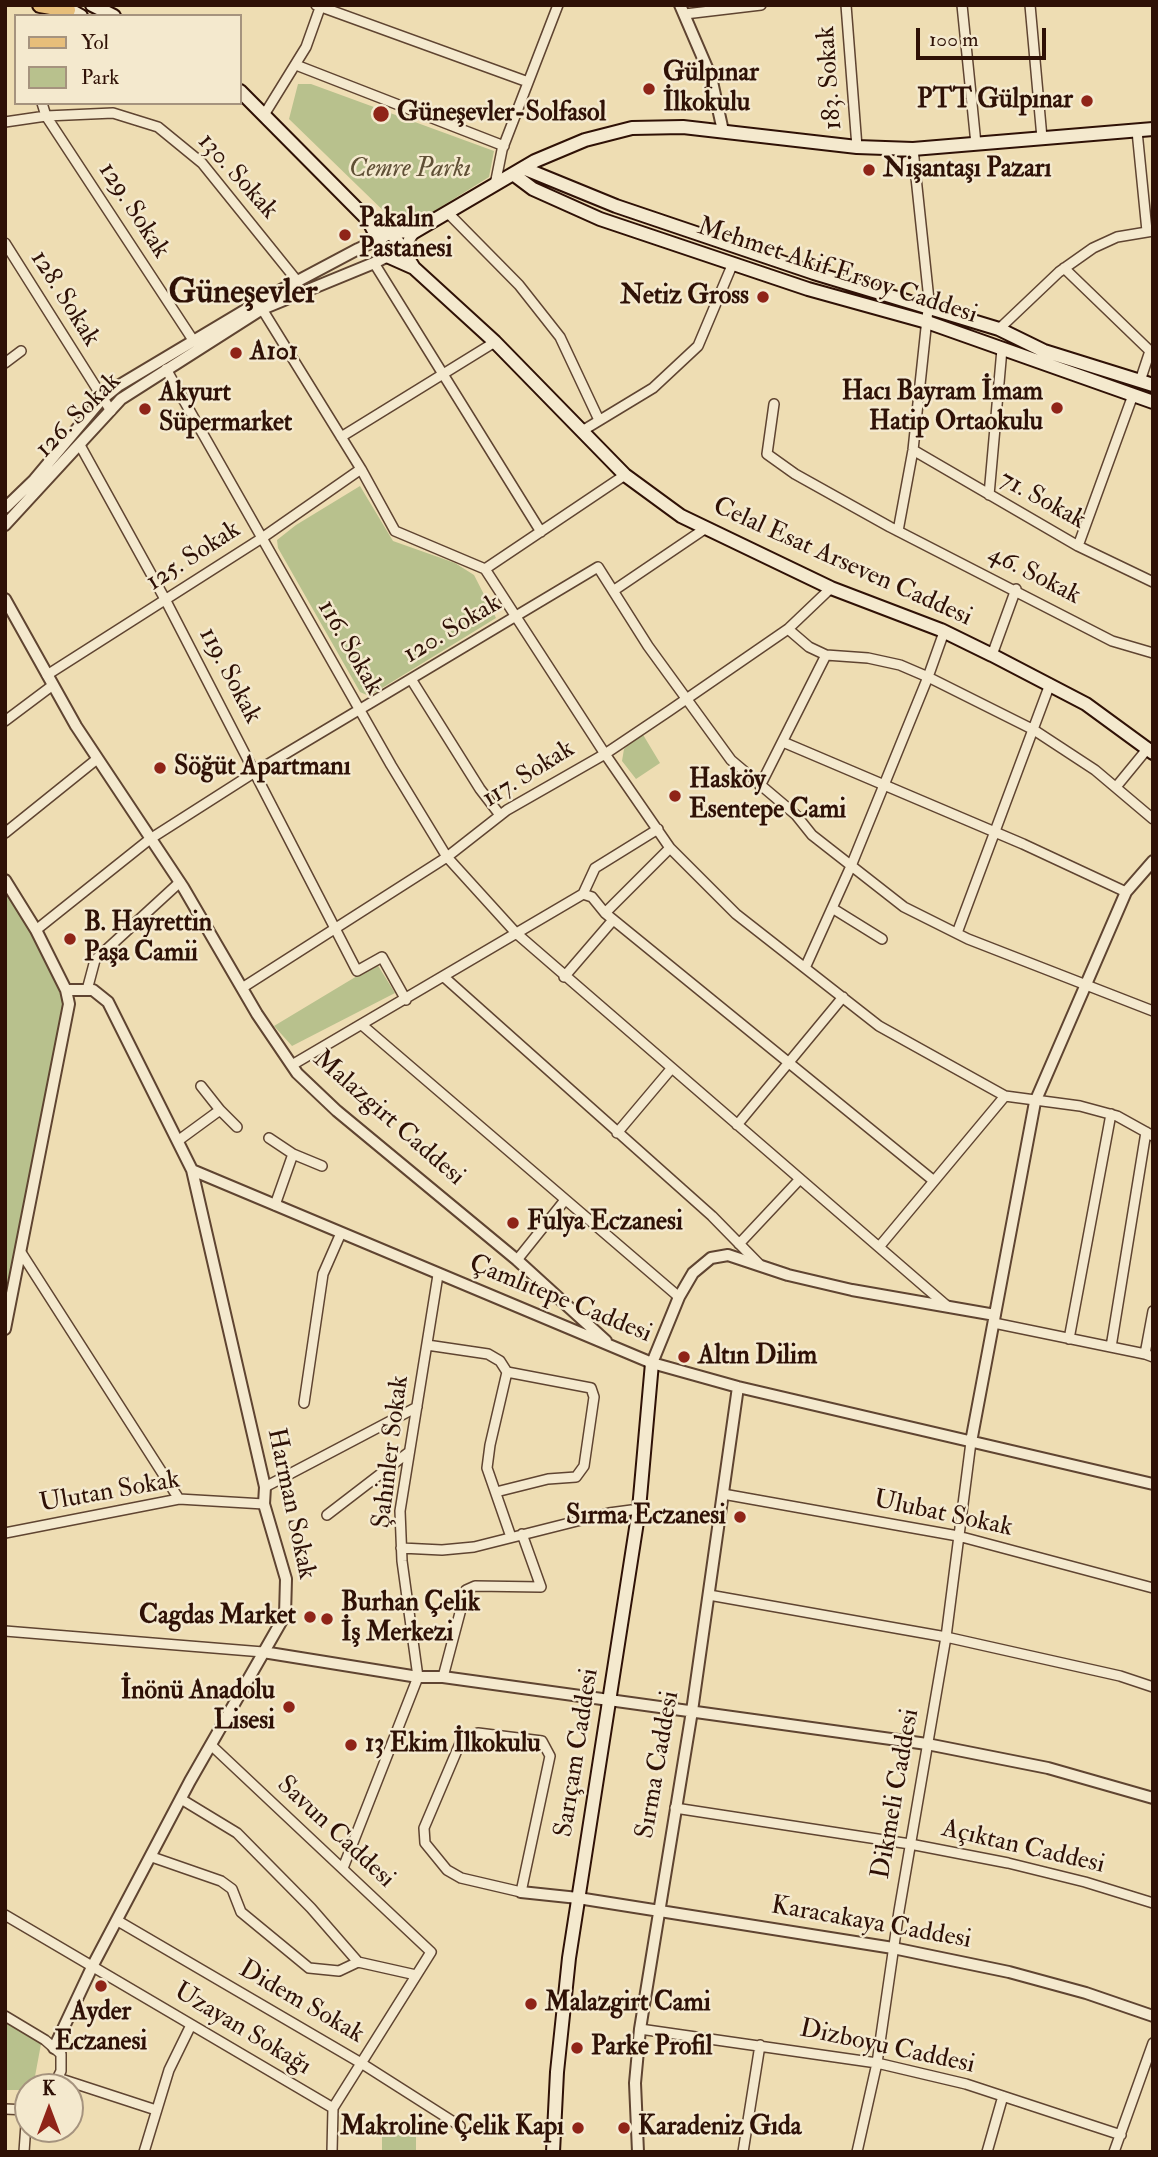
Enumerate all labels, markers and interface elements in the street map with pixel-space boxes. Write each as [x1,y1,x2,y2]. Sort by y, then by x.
legend [14,14,242,105]
scale bar [920,14,1050,58]
street label: 183. Sokak [812,25,850,131]
text: 100 m [929,26,979,53]
text: Yol [81,29,109,56]
place label: Gülpınar İlkokulu [663,58,759,119]
text: Park [81,64,119,91]
marker: Gülpınar İlkokulu [641,81,657,97]
place label: PTT Gülpınar [917,85,1073,117]
marker: PTT Gülpınar [1079,93,1095,109]
place label: Güneşevler-Solfasol [397,98,606,130]
marker: Güneşevler-Solfasol [371,104,391,124]
street label: 130. Sokak [190,127,284,227]
park label: Cemre Parkı [349,154,471,186]
place label: Nişantaşı Pazarı [883,154,1051,186]
street label: 129. Sokak [90,157,176,265]
marker: Nişantaşı Pazarı [861,162,877,178]
place label: Pakalın Pastanesi [359,204,452,266]
street label: Mehmet Akif Ersoy Caddesi [693,212,981,332]
marker: Pakalın Pastanesi [337,227,353,243]
street label: 128. Sokak [22,245,106,353]
district label: Güneşevler [168,275,318,315]
place label: Netiz Gross [620,281,749,313]
marker: Netiz Gross [755,289,771,305]
place label: A101 [250,337,298,369]
marker: A101 [228,345,244,361]
street label: 126. Sokak [30,367,128,465]
place label: Hacı Bayram İmam Hatip Ortaokulu [842,377,1043,438]
place label: Akyurt Süpermarket [159,378,292,440]
marker: Hacı Bayram İmam Hatip Ortaokulu [1049,400,1065,416]
marker: Akyurt Süpermarket [137,401,153,417]
street label: 71. Sokak [993,465,1091,537]
street label: Celal Esat Arseven Caddesi [708,492,976,634]
street label: 125. Sokak [141,515,247,599]
street label: 46. Sokak [982,539,1086,613]
street label: 120. Sokak [398,589,508,671]
street label: 116. Sokak [309,595,389,701]
street label: 119. Sokak [191,623,267,729]
street label: 117. Sokak [477,735,581,815]
place label: Söğüt Apartmanı [174,752,351,784]
marker: Söğüt Apartmanı [152,760,168,776]
place label: Hasköy Esentepe Cami [689,765,846,826]
marker: Hasköy Esentepe Cami [667,788,683,804]
place label: B. Hayrettin Paşa Camii [84,908,212,970]
marker: B. Hayrettin Paşa Camii [62,931,78,947]
street label: Malazgirt Caddesi [306,1045,470,1193]
place label: Fulya Eczanesi [527,1207,683,1239]
marker: Fulya Eczanesi [505,1215,521,1231]
street label: Çamlıtepe Caddesi [464,1249,656,1351]
place label: Altın Dilim [698,1341,817,1373]
marker: Altın Dilim [676,1349,692,1365]
street label: Şahinler Sokak [367,1374,417,1530]
street label: Harman Sokak [259,1426,321,1582]
street label: Ulutan Sokak [37,1465,183,1521]
street label: Ulubat Sokak [871,1485,1015,1545]
place label: Sırma Eczanesi [566,1501,726,1533]
marker: Sırma Eczanesi [732,1509,748,1525]
place label: Burhan Çelik İş Merkezi [341,1588,480,1650]
place label: Cagdas Market [139,1601,296,1633]
marker: Cagdas Market [302,1609,318,1625]
marker: Burhan Çelik İş Merkezi [319,1611,335,1627]
street label: Sarıçam Caddesi [549,1666,607,1840]
place label: İnönü Anadolu Lisesi [121,1676,275,1738]
street label: Sırma Caddesi [631,1689,687,1841]
marker: İnönü Anadolu Lisesi [281,1699,297,1715]
street label: Dikmeli Caddesi [867,1706,927,1882]
place label: 13 Ekim İlkokulu [365,1729,541,1761]
marker: 13 Ekim İlkokulu [343,1737,359,1753]
street label: Savun Caddesi [269,1770,401,1896]
street label: Açıktan Caddesi [939,1814,1107,1882]
street label: Karacakaya Caddesi [769,1891,973,1957]
street label: Didem Sokak [233,1955,369,2051]
street label: Uzayan Sokağı [168,1977,316,2083]
marker: Ayder Eczanesi [93,1978,109,1994]
place label: Malazgirt Cami [545,1988,711,2020]
marker: Malazgirt Cami [523,1996,539,2012]
place label: Ayder Eczanesi [55,1997,147,2058]
street label: Dizboyu Caddesi [797,2014,977,2082]
place label: Parke Profil [591,2032,712,2064]
marker: Parke Profil [569,2040,585,2056]
north arrow [14,2073,84,2143]
text: K [42,2077,56,2101]
place label: Makroline Çelik Kapı [340,2112,564,2144]
place label: Karadeniz Gıda [638,2112,802,2144]
marker: Makroline Çelik Kapı [570,2120,586,2136]
marker: Karadeniz Gıda [616,2120,632,2136]

